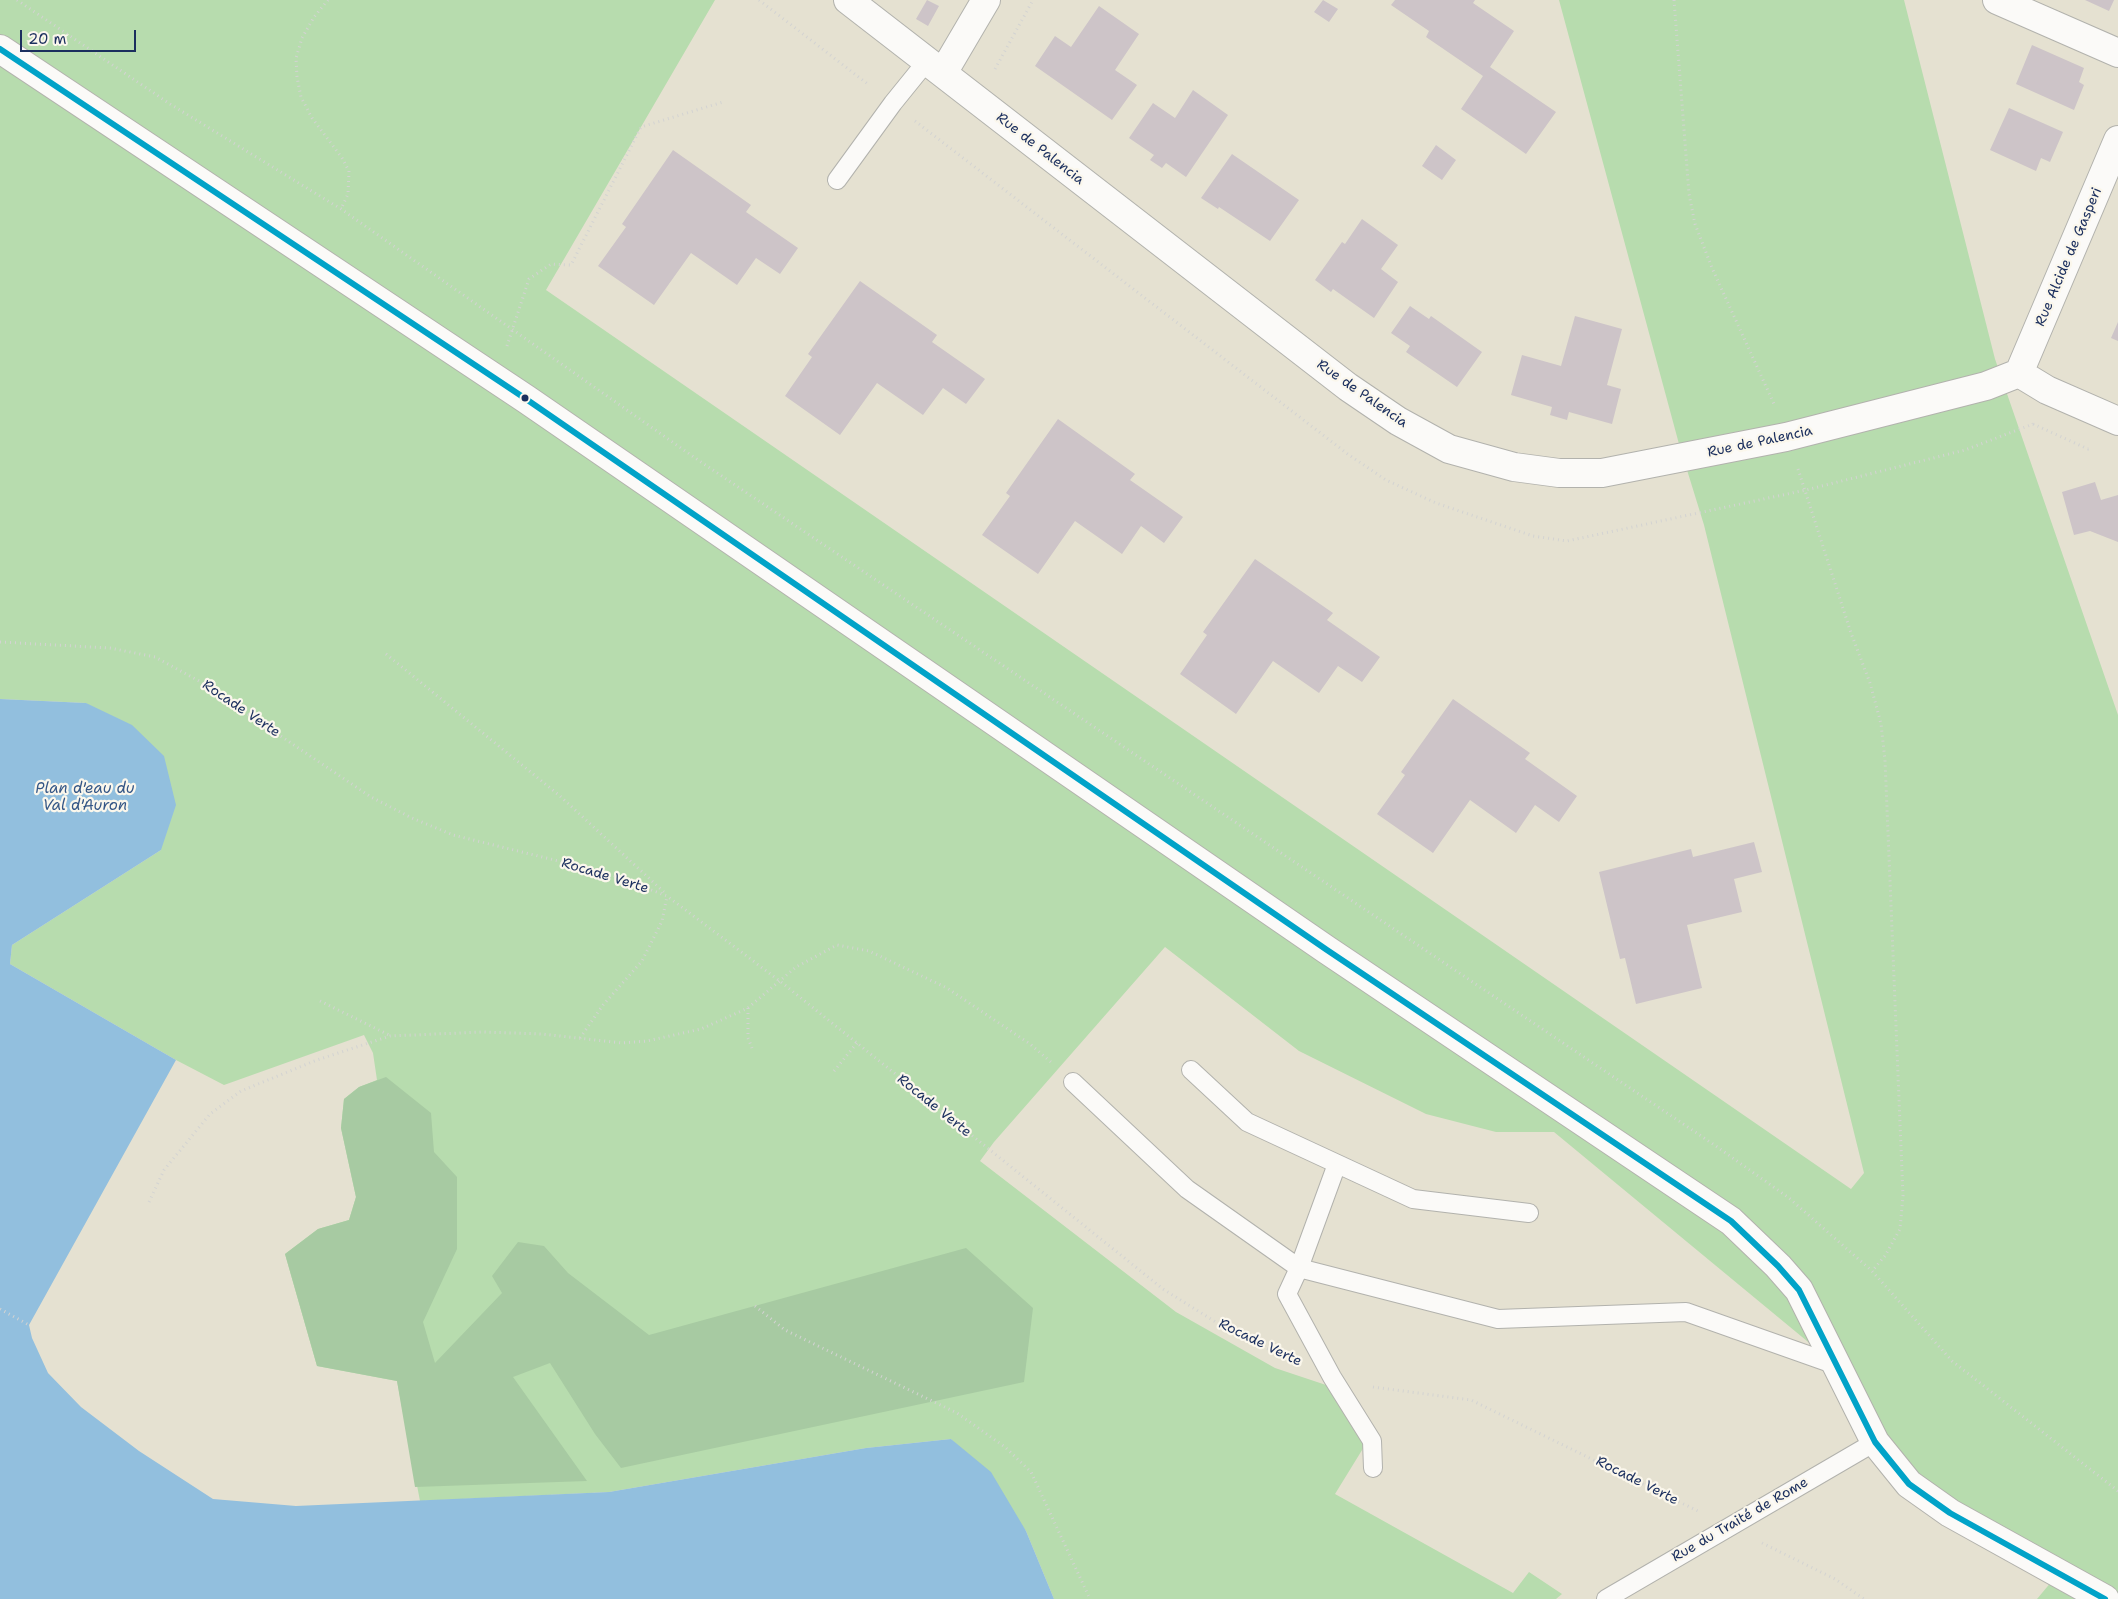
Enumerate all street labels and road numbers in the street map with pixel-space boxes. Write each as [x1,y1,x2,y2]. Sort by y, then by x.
street label: Rue de Palencia [993,109,1087,189]
street label: Rue Alcide de Gasperi [2032,185,2106,329]
street label: Rue de Palencia [1313,356,1411,432]
street label: Rue de Palencia [1706,423,1814,461]
street label: Rocade Verte [199,677,283,741]
street label: Rocade Verte [559,855,651,897]
street label: Rocade Verte [894,1071,974,1141]
street label: Rocade Verte [1216,1316,1304,1370]
street label: Rocade Verte [1593,1453,1681,1509]
street label: Rue du Traité de Rome [1669,1474,1811,1566]

